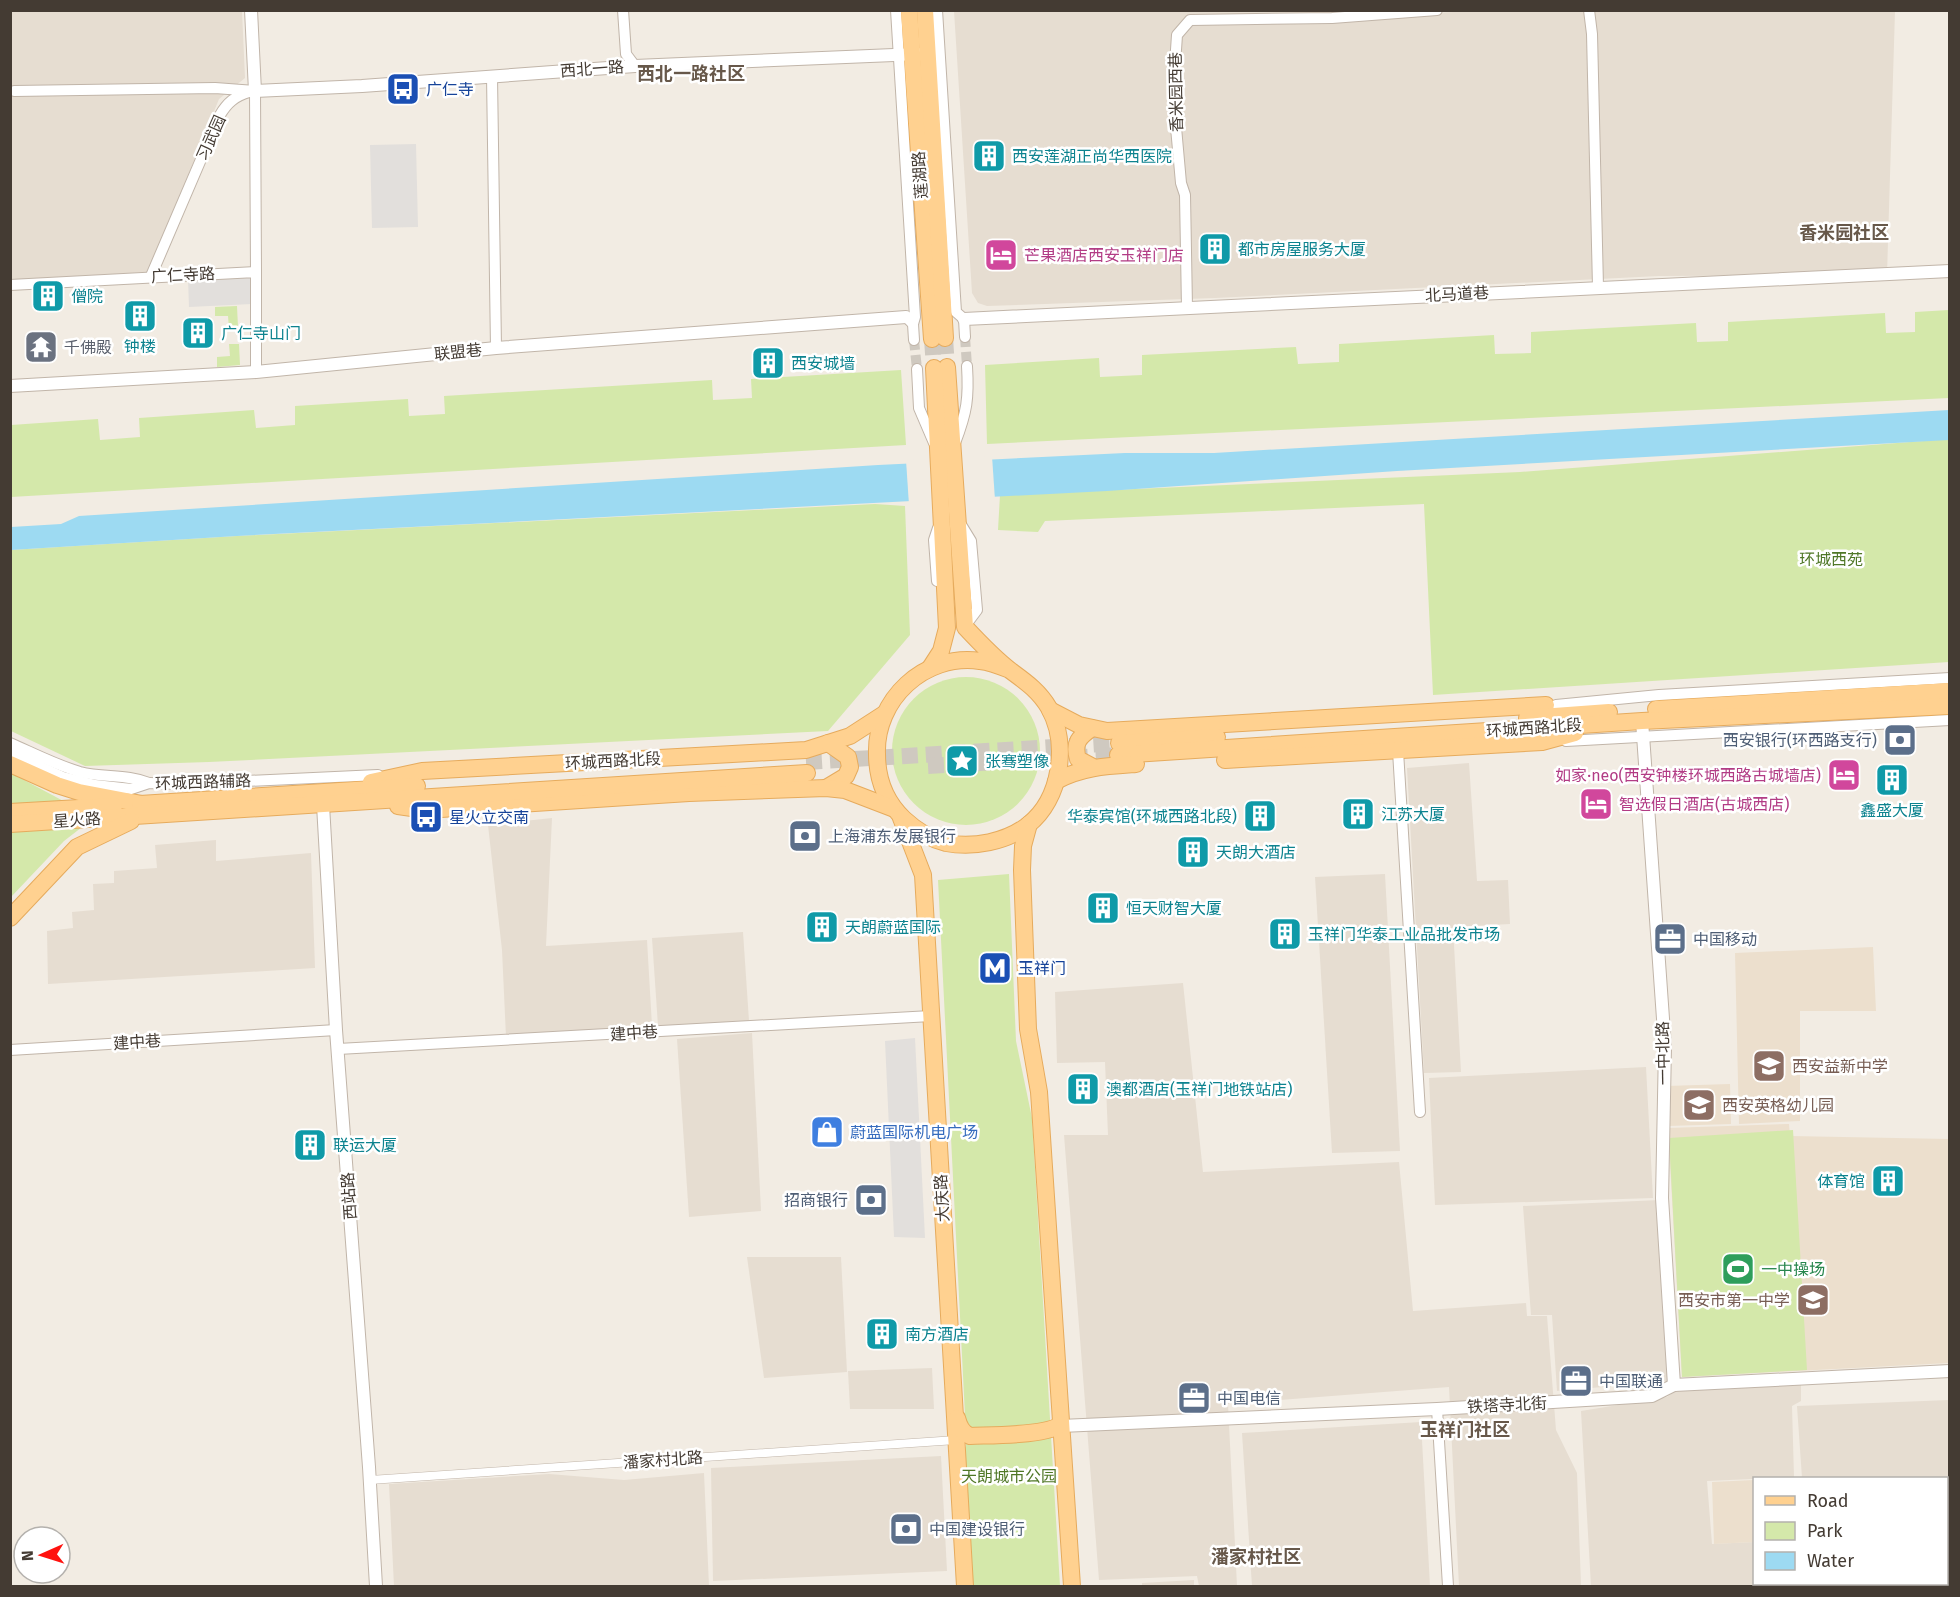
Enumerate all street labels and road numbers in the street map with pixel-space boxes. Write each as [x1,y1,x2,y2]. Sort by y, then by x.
street label: 香米园西巷 [1166,52,1186,132]
street label: 西北一路 [559,57,625,81]
street label: 习武园 [193,112,229,164]
street label: 莲湖路 [909,150,931,200]
street label: 广仁寺路 [151,264,215,286]
street label: 北马道巷 [1425,283,1489,305]
street label: 联盟巷 [433,340,483,364]
street label: 环城西路北段 [1485,715,1583,741]
street label: 环城西路北段 [565,749,661,773]
street label: 环城西路辅路 [155,771,251,793]
street label: 星火路 [52,809,102,831]
street label: 一中北路 [1653,1021,1673,1085]
street label: 建中巷 [609,1022,659,1044]
street label: 建中巷 [112,1031,162,1053]
street label: 西站路 [338,1171,360,1221]
street label: 大庆路 [931,1174,953,1222]
street label: 铁塔寺北街 [1467,1393,1547,1417]
street label: 潘家村北路 [622,1448,704,1472]

